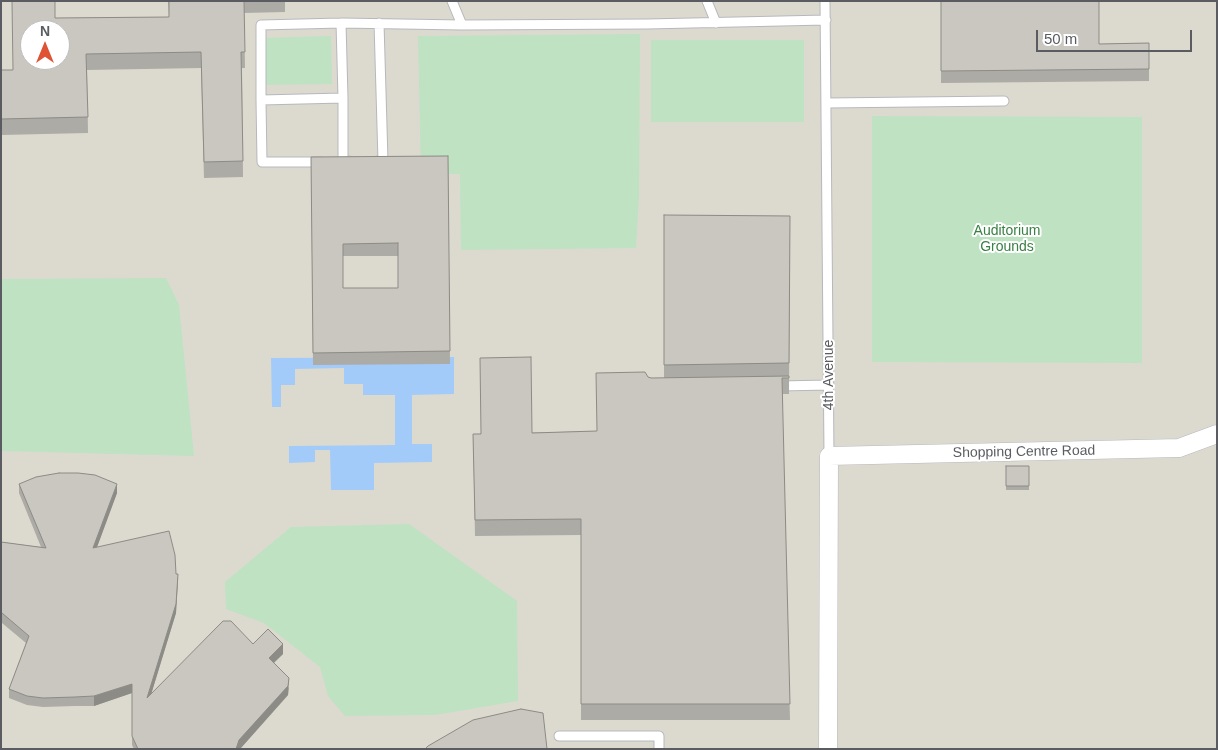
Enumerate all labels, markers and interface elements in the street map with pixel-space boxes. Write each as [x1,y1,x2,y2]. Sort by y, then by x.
north arrow [20,20,70,70]
scale bar [1038,20,1194,52]
text: N [40,23,50,39]
text: 50 m [1044,30,1077,47]
park label: Auditorium Grounds [974,223,1040,256]
street label: 4th Avenue [821,340,837,410]
street label: Shopping Centre Road [953,442,1095,462]

